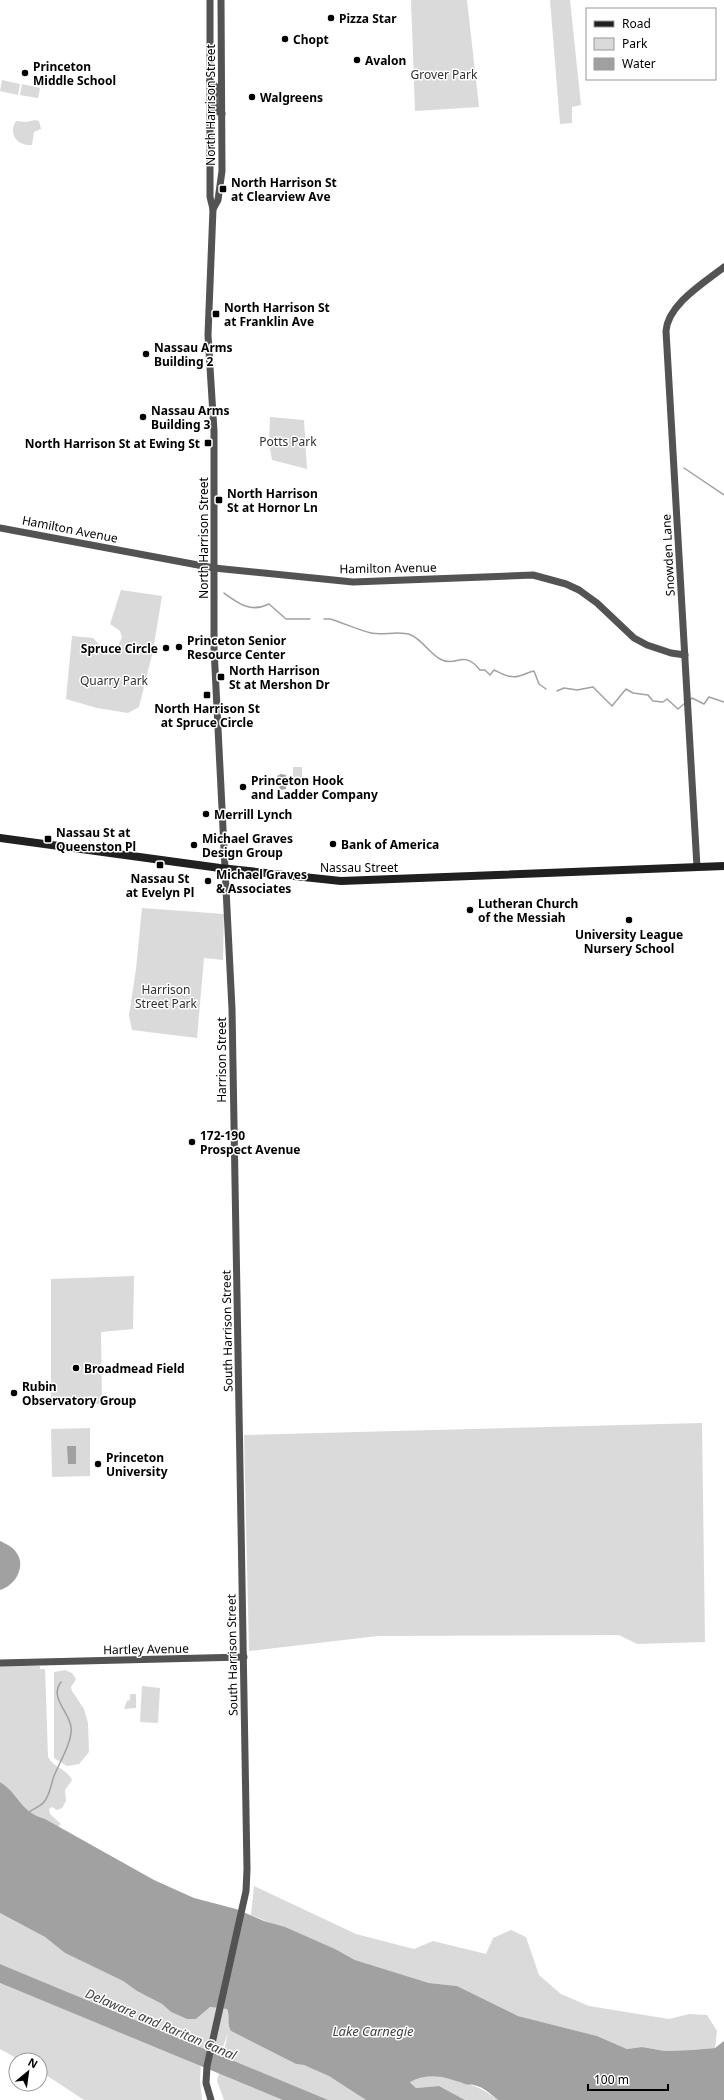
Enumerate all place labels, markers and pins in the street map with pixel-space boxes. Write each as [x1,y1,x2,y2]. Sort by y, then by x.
place label: Pizza Star [339,10,397,27]
marker: Pizza Star [326,13,336,23]
place label: Chopt [293,31,329,48]
marker: Chopt [280,34,290,44]
place label: Avalon [365,52,406,69]
marker: Avalon [352,55,362,65]
place label: Princeton Middle School [33,58,116,89]
marker: Princeton Middle School [20,68,30,78]
place label: Walgreens [260,89,323,106]
marker: Walgreens [247,92,257,102]
place label: North Harrison St at Clearview Ave [231,174,337,205]
marker: North Harrison St at Clearview Ave [218,184,228,194]
place label: North Harrison St at Franklin Ave [224,299,330,330]
marker: North Harrison St at Franklin Ave [211,309,221,319]
place label: Nassau Arms Building 2 [154,339,233,370]
marker: Nassau Arms Building 2 [141,349,151,359]
place label: Nassau Arms Building 3 [151,402,230,433]
marker: Nassau Arms Building 3 [138,412,148,422]
place label: North Harrison St at Ewing St [25,435,200,452]
marker: North Harrison St at Ewing St [203,438,213,448]
place label: North Harrison St at Hornor Ln [227,485,318,516]
marker: North Harrison St at Hornor Ln [214,495,224,505]
place label: Princeton Senior Resource Center [187,632,287,663]
place label: Spruce Circle [81,640,158,657]
marker: Princeton Senior Resource Center [174,642,184,652]
marker: Spruce Circle [161,643,171,653]
place label: North Harrison St at Mershon Dr [229,662,330,693]
marker: North Harrison St at Mershon Dr [216,672,226,682]
marker: North Harrison St at Spruce Circle [202,690,212,700]
place label: North Harrison St at Spruce Circle [154,700,260,731]
place label: Princeton Hook and Ladder Company [251,772,378,803]
marker: Princeton Hook and Ladder Company [238,782,248,792]
place label: Merrill Lynch [214,806,292,823]
marker: Merrill Lynch [201,809,211,819]
place label: Nassau St at Queenston Pl [56,824,136,855]
place label: Michael Graves Design Group [202,830,293,861]
marker: Nassau St at Queenston Pl [43,834,53,844]
place label: Bank of America [341,836,439,853]
marker: Bank of America [328,839,338,849]
marker: Michael Graves Design Group [189,840,199,850]
marker: Nassau St at Evelyn Pl [155,860,165,870]
place label: Michael Graves & Associates [216,866,307,897]
place label: Nassau St at Evelyn Pl [126,870,194,901]
marker: Michael Graves & Associates [203,876,213,886]
place label: Lutheran Church of the Messiah [478,895,578,926]
marker: Lutheran Church of the Messiah [465,905,475,915]
marker: University League Nursery School [624,915,634,925]
place label: University League Nursery School [575,926,683,957]
place label: 172-190 Prospect Avenue [200,1127,300,1158]
marker: 172-190 Prospect Avenue [187,1137,197,1147]
place label: Broadmead Field [84,1360,185,1377]
marker: Broadmead Field [71,1363,81,1373]
place label: Rubin Observatory Group [22,1378,137,1409]
marker: Rubin Observatory Group [9,1388,19,1398]
place label: Princeton University [106,1449,168,1480]
marker: Princeton University [93,1459,103,1469]

